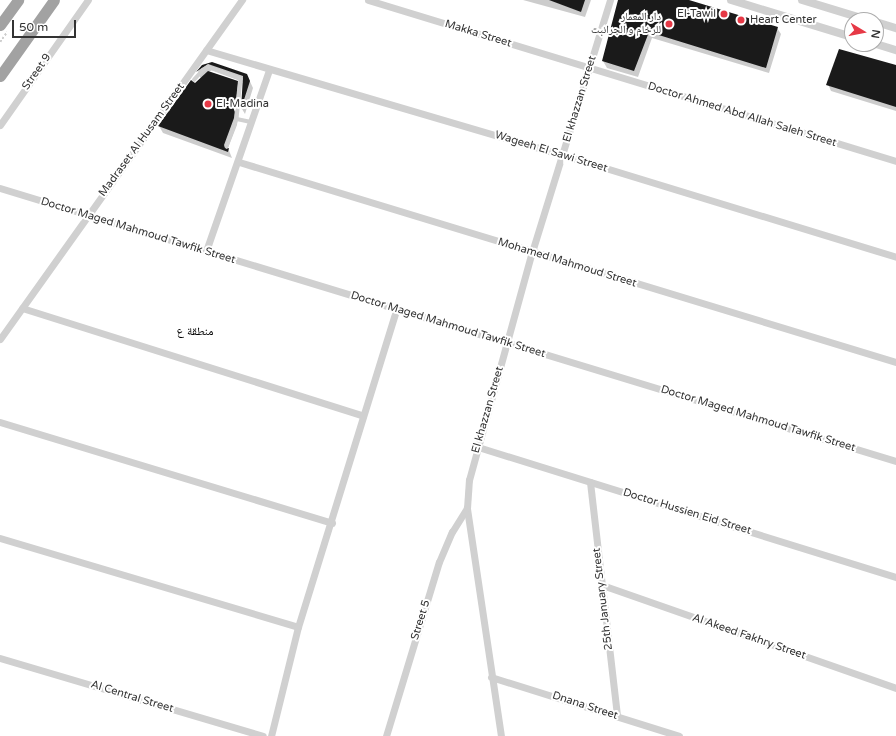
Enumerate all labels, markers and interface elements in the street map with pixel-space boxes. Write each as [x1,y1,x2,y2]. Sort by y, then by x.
place label: El-Tawil [677,7,716,21]
marker: El-Tawil [719,9,729,19]
place label: دار المعمار للرخام و الجرانبت [591,11,661,37]
scale bar [14,12,78,38]
north arrow [844,12,884,52]
place label: Heart Center [750,13,817,27]
marker: Heart Center [735,14,747,26]
street label: Makka Street [443,18,513,50]
marker: دار المعمار للرخام و الجرانبت [664,19,674,29]
text: 50 m [19,20,48,34]
text: N [868,29,882,39]
street label: Street 9 [20,51,54,93]
street label: El khazzan Street [561,54,599,144]
street label: Doctor Ahmed Abd Allah Saleh Street [646,80,838,150]
street label: Madraset Al Husam Street [96,81,188,199]
place label: El-Madina [216,97,269,111]
marker: El-Madina [203,99,213,109]
street label: Wageeh El Sawi Street [493,129,609,175]
street label: Doctor Maged Mahmoud Tawfik Street [39,195,237,267]
street label: Mohamed Mahmoud Street [496,236,638,290]
street label: Doctor Maged Mahmoud Tawfik Street [349,289,547,361]
district label: منطقة ع [177,325,213,339]
street label: El khazzan Street [469,365,507,455]
street label: Doctor Maged Mahmoud Tawfik Street [659,383,857,455]
street label: Doctor Hussien Eid Street [621,486,753,538]
street label: 25th January Street [590,547,616,651]
street label: Street 5 [409,598,433,642]
street label: Al Akeed Fakhry Street [691,611,807,663]
street label: Al Central Street [89,678,175,716]
street label: Dnana Street [551,689,619,723]

